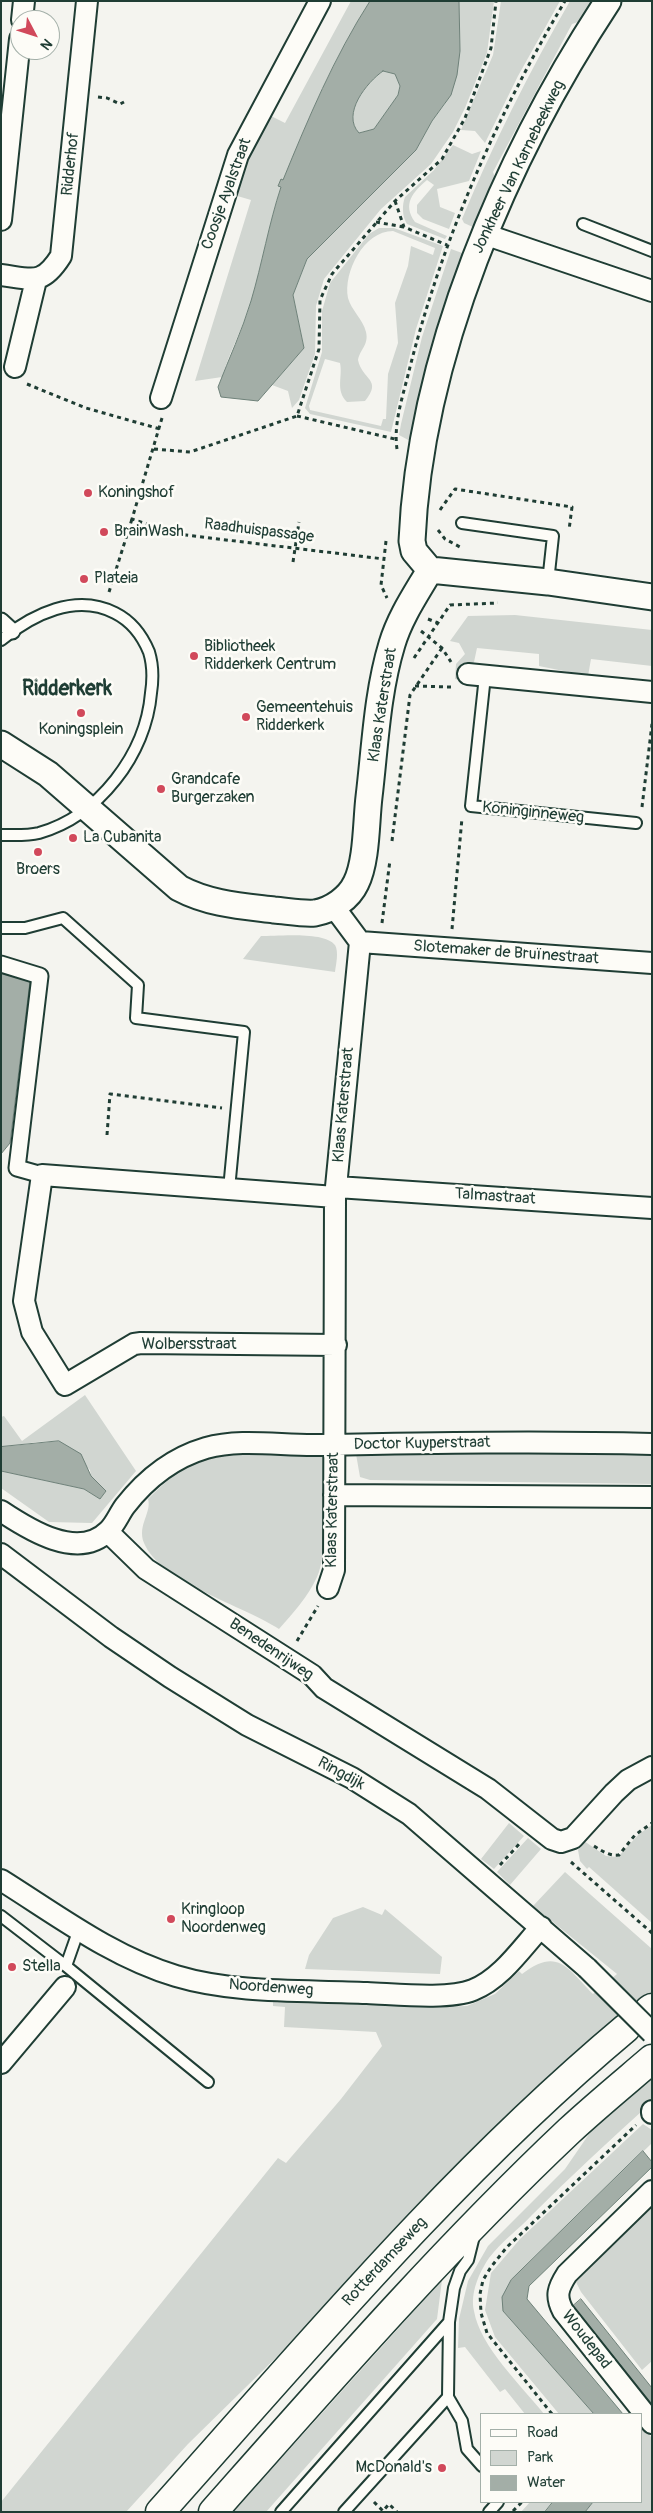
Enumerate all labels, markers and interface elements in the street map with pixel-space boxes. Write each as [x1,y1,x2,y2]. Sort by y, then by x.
north arrow [10,10,60,60]
text: N [37,35,56,53]
street label: Jonkheer Van Karnebeekweg [469,77,569,257]
street label: Ridderhof [58,131,84,197]
street label: Coosje Ayalstraat [198,136,256,252]
place label: Koningshof [98,483,175,503]
marker: Koningshof [82,487,94,499]
street label: Raadhuispassage [203,515,315,547]
place label: BrainWash [114,522,184,542]
marker: BrainWash [98,526,110,538]
place label: Plateia [94,569,138,589]
marker: Plateia [78,573,90,585]
place label: Bibliotheek Ridderkerk Centrum [204,637,336,675]
street label: Klaas Katerstraat [364,646,402,764]
marker: Bibliotheek Ridderkerk Centrum [188,650,200,662]
district label: Ridderkerk [22,677,112,703]
place label: Gemeentehuis Ridderkerk [256,698,353,736]
marker: Koningsplein [75,707,87,719]
marker: Gemeentehuis Ridderkerk [240,711,252,723]
place label: Koningsplein [38,720,124,740]
place label: Grandcafe Burgerzaken [171,770,255,808]
marker: Grandcafe Burgerzaken [155,783,167,795]
street label: Koninginneweg [481,798,585,828]
place label: La Cubanita [83,828,161,848]
marker: La Cubanita [67,832,79,844]
marker: Broers [32,846,44,858]
place label: Broers [16,860,60,880]
street label: Slotemaker de Bruïnestraat [413,937,599,969]
street label: Klaas Katerstraat [329,1046,359,1164]
street label: Talmastraat [454,1185,536,1209]
street label: Wolbersstraat [142,1335,236,1355]
street label: Doctor Kuyperstraat [353,1433,491,1455]
street label: Klaas Katerstraat [322,1452,344,1568]
street label: Benedenrijweg [225,1615,317,1685]
street label: Ringdijk [314,1753,368,1795]
place label: Kringloop Noordenweg [181,1900,266,1938]
marker: Kringloop Noordenweg [165,1913,177,1925]
place label: Stella [22,1957,61,1977]
marker: Stella [6,1961,18,1973]
street label: Noordenweg [228,1975,314,2001]
street label: Rotterdamseweg [339,2213,431,2311]
street label: Woudepad [557,2307,615,2373]
legend [480,2413,643,2503]
text: Road [527,2423,558,2442]
text: Park [527,2448,553,2467]
place label: McDonald's [355,2458,432,2478]
marker: McDonald's [436,2462,448,2474]
text: Water [527,2473,565,2492]

